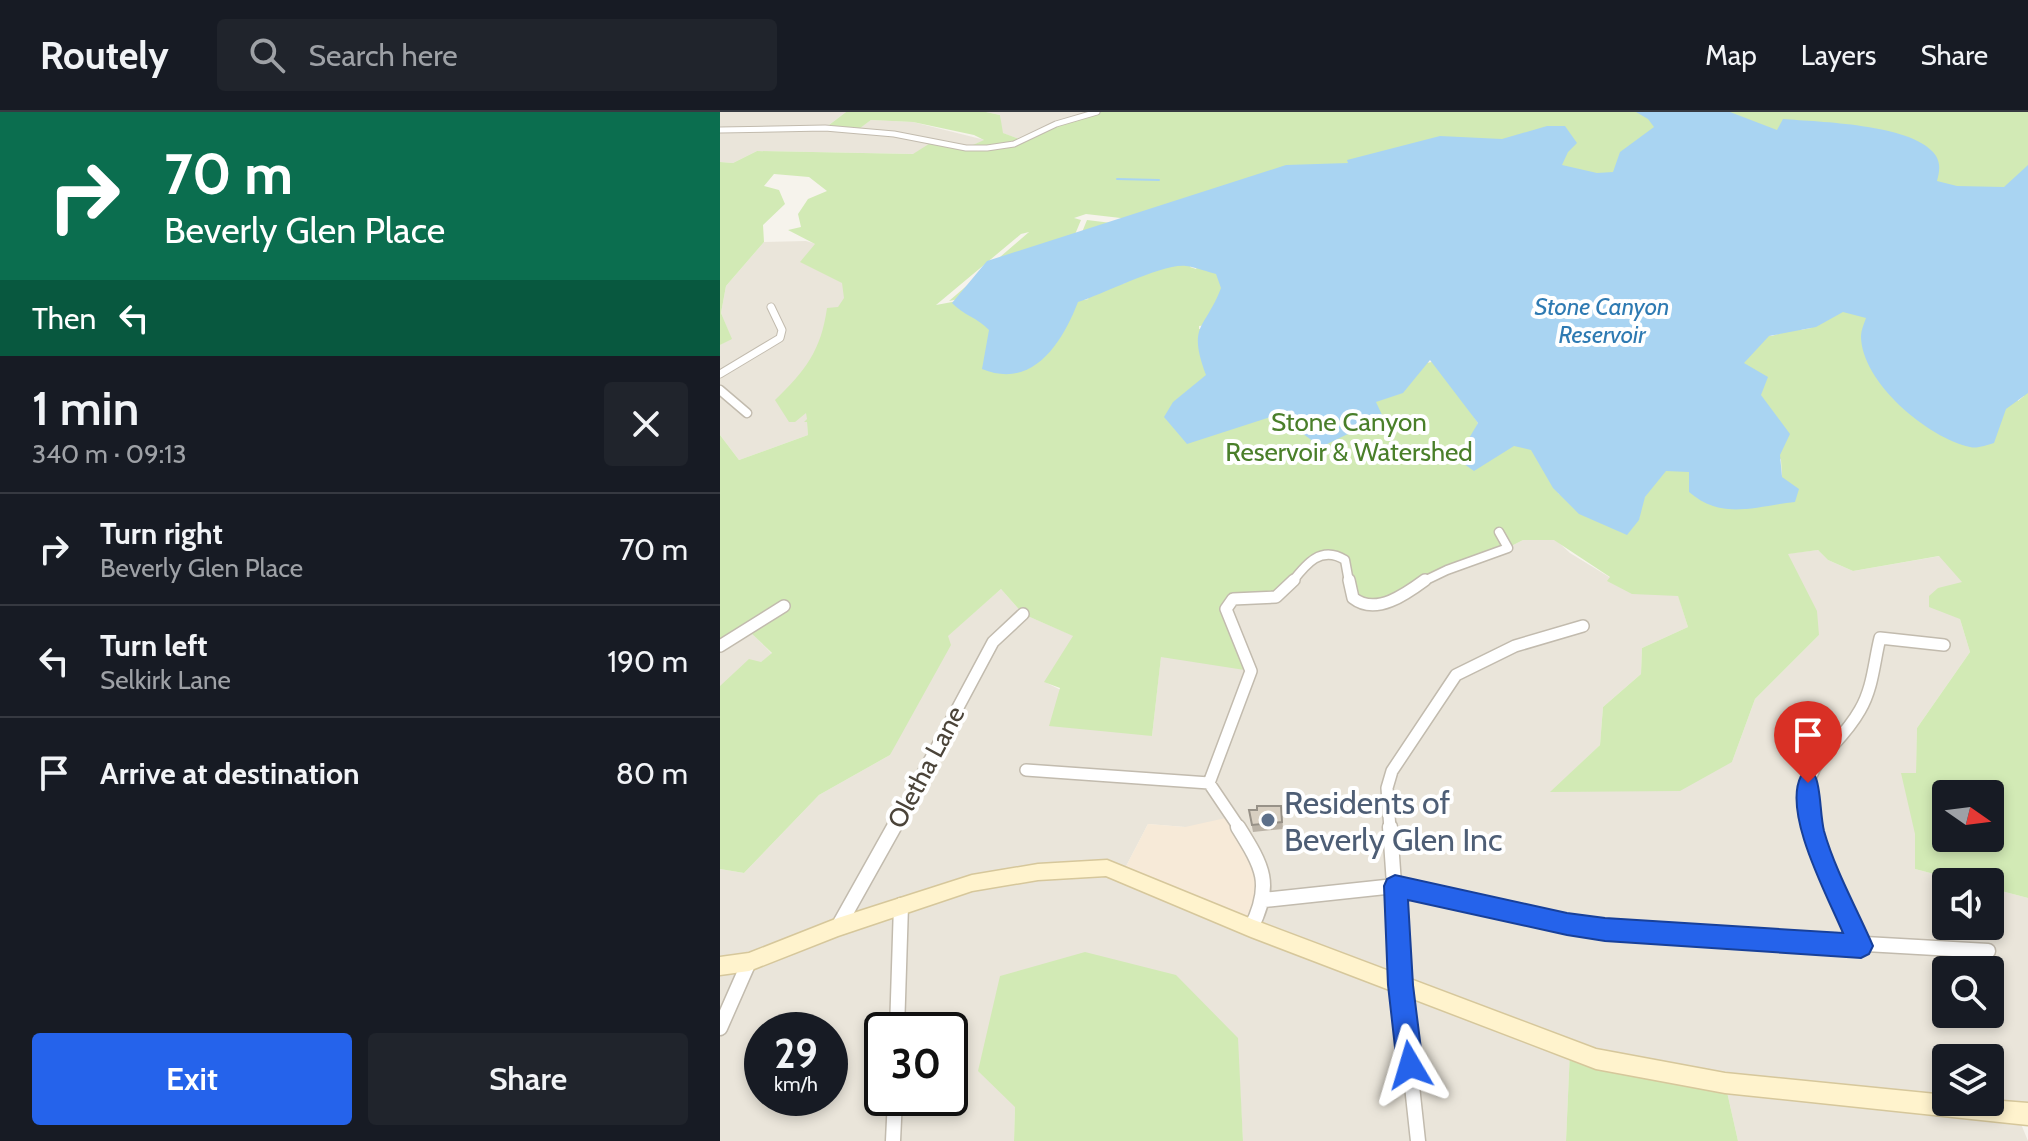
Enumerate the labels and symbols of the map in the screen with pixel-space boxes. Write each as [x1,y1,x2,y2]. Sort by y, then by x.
water label: Stone Canyon Reservoir [1535,292,1669,349]
park label: Stone Canyon Reservoir & Watershed [1225,406,1473,468]
street label: Oletha Lane [880,700,972,834]
pin [1774,701,1842,783]
north arrow [1932,780,2004,852]
place label: Residents of Beverly Glen Inc [1284,783,1502,859]
marker: Residents of Beverly Glen Inc [1259,811,1277,829]
speed limit sign: 30 [864,1012,968,1116]
position arrow [1368,1023,1452,1107]

